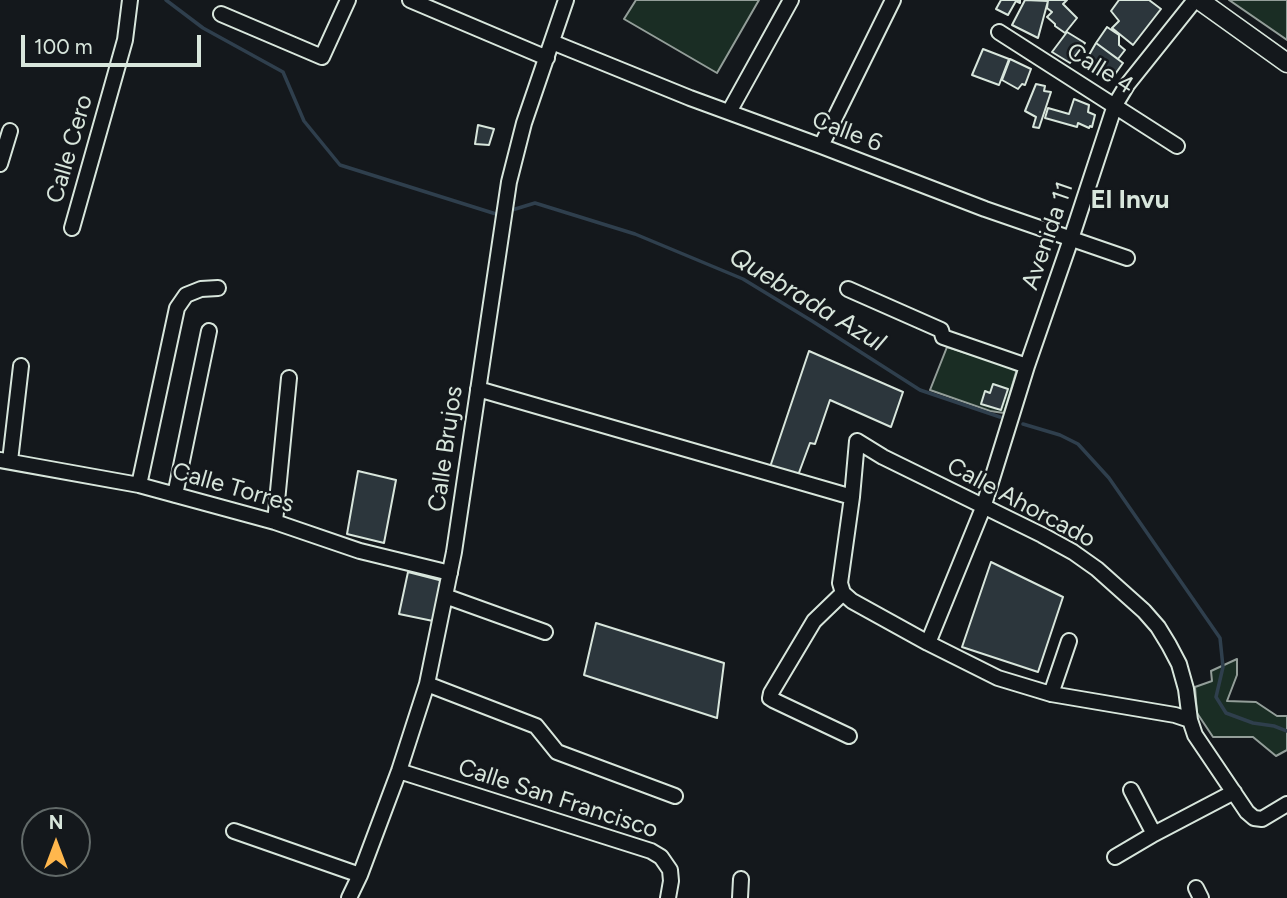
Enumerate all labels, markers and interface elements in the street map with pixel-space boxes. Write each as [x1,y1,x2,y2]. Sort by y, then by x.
scale bar [24,21,205,65]
text: 100 m [34,34,93,59]
street label: Calle 4 [1061,37,1139,101]
street label: Calle Cero [41,91,99,207]
street label: Calle 6 [808,106,886,158]
street label: Avenida 11 [1016,178,1080,294]
district label: El Invu [1090,184,1170,216]
water label: Quebrada Azul [723,241,891,359]
street label: Calle Brujos [423,384,469,514]
street label: Calle Ahorcado [942,452,1100,554]
street label: Calle Torres [169,457,297,519]
street label: Calle San Francisco [454,753,662,845]
north arrow [21,807,91,877]
text: N [49,811,63,834]

